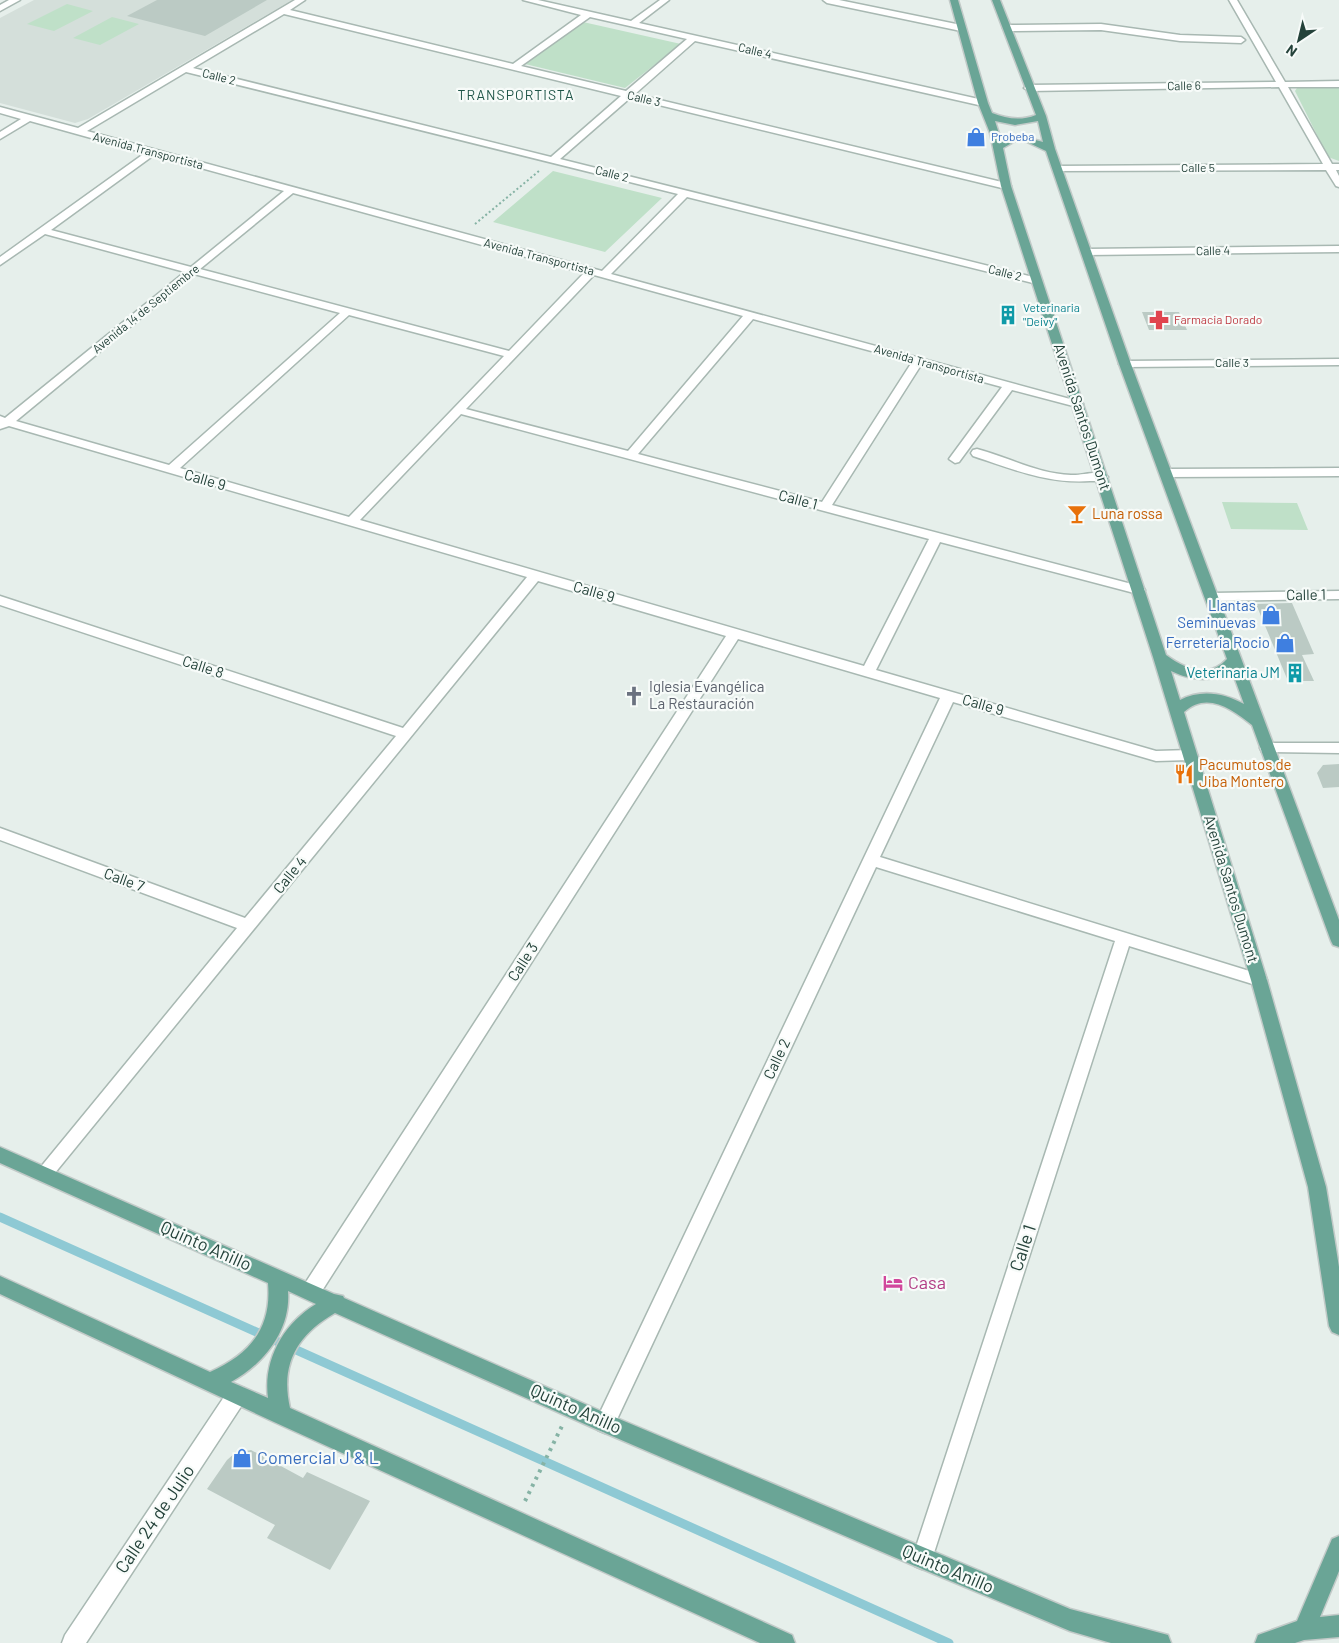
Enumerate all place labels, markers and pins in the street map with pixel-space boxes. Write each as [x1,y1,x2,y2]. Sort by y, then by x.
shop icon: Probeba [965,126,987,148]
place label: Probeba [991,129,1035,143]
place label: Veterinaria "Deivy" [1023,300,1080,328]
building icon: Veterinaria "Deivy" [997,304,1019,326]
pharmacy icon: Farmacia Dorado [1148,309,1170,331]
place label: Farmacia Dorado [1174,312,1262,326]
bar icon: Luna rossa [1066,503,1088,525]
place label: Luna rossa [1092,504,1163,522]
place label: Llantas Seminuevas [1177,596,1256,631]
shop icon: Llantas Seminuevas [1260,604,1282,626]
shop icon: Ferretería Rocio [1274,632,1296,654]
place label: Ferretería Rocio [1166,633,1270,651]
building icon: Veterinaria JM [1284,662,1306,684]
place label: Veterinaria JM [1186,663,1280,681]
place label: Iglesia Evangélica La Restauración [649,677,764,712]
church icon: Iglesia Evangélica La Restauración [623,685,645,707]
place label: Pacumutos de Jiba Montero [1199,755,1292,790]
restaurant icon: Pacumutos de Jiba Montero [1173,763,1195,785]
place label: Casa [908,1271,946,1293]
hotel icon: Casa [882,1272,904,1294]
place label: Comercial J & L [257,1446,379,1468]
shop icon: Comercial J & L [231,1447,253,1469]

